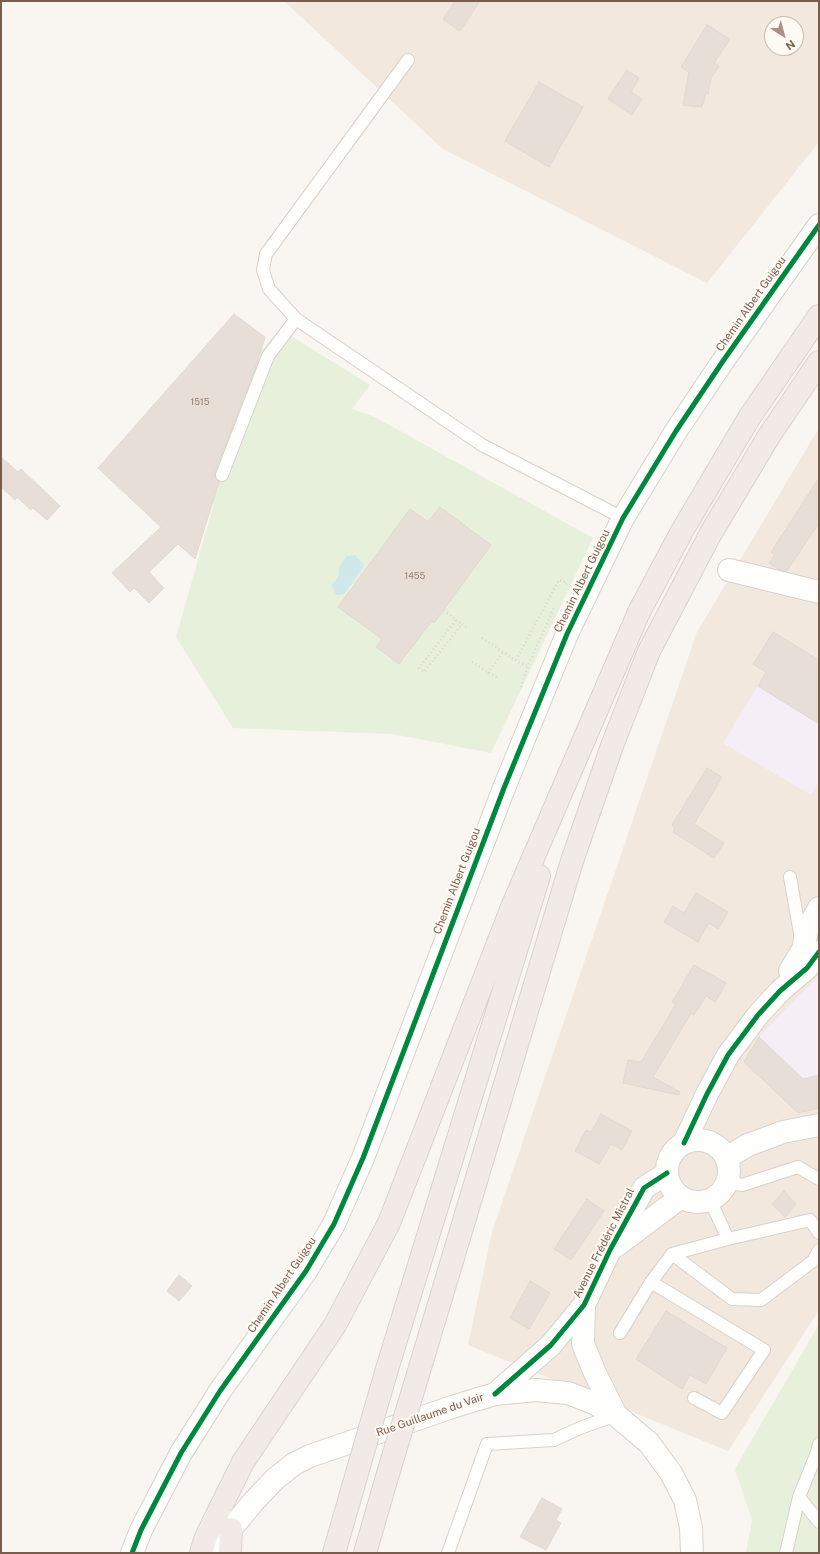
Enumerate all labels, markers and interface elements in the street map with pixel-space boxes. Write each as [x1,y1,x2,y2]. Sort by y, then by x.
north arrow [764,16,804,56]
text: N [783,38,797,52]
street label: Chemin Albert Guigou [713,254,789,354]
house number: 1515 [191,397,209,407]
street label: Chemin Albert Guigou [551,527,613,635]
house number: 1455 [405,571,425,581]
street label: Chemin Albert Guigou [431,826,483,936]
street label: Avenue Frédéric Mistral [571,1186,637,1300]
street label: Chemin Albert Guigou [245,1234,319,1336]
street label: Rue Guillaume du Vair [374,1390,486,1440]

